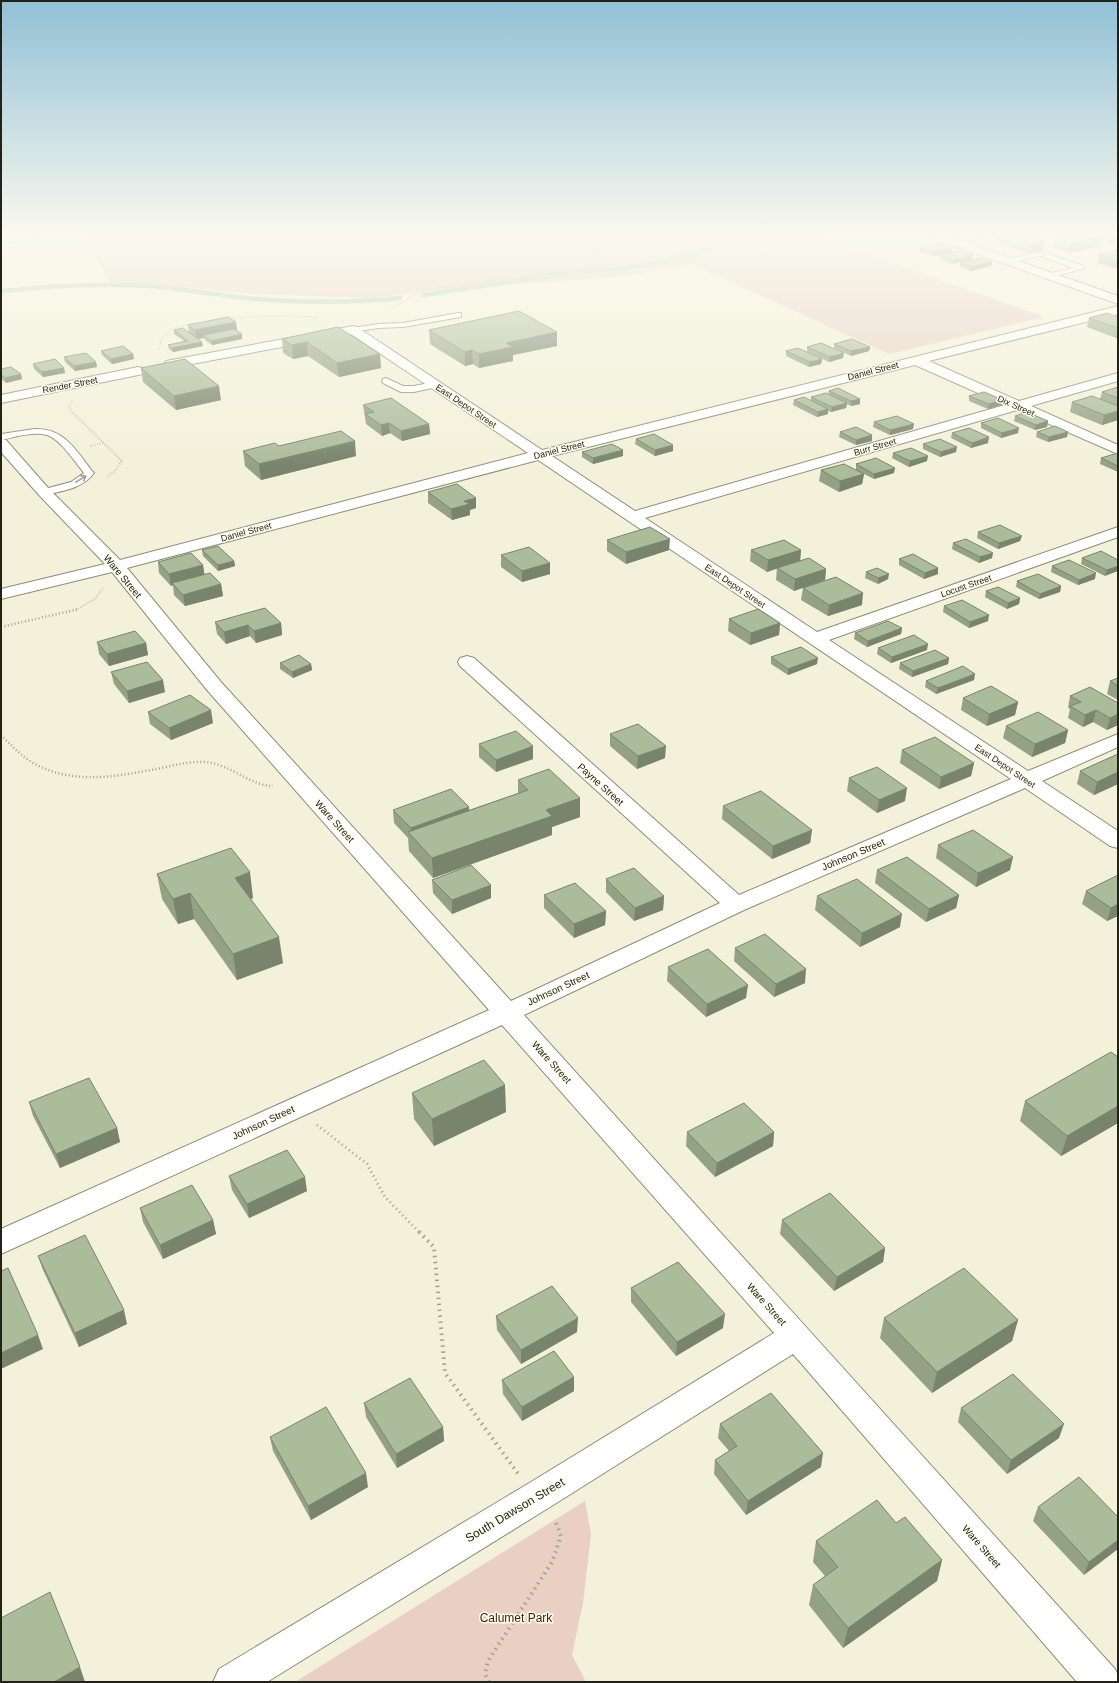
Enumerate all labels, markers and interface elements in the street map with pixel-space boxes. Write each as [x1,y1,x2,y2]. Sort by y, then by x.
street label: Daniel Street [847,360,900,382]
street label: Render Street [42,375,99,395]
street label: East Depot Street [434,382,499,430]
street label: Dix Street [996,393,1037,419]
street label: Burr Street [853,436,898,458]
street label: Daniel Street [533,439,586,461]
one-way arrow [75,475,86,484]
street label: Daniel Street [220,520,273,544]
street label: Ware Street [101,552,144,600]
street label: East Depot Street [703,562,768,610]
street label: Locust Street [939,572,993,599]
street label: East Depot Street [973,742,1038,790]
street label: Payne Street [576,761,626,808]
street label: Ware Street [313,798,357,845]
street label: Johnson Street [820,836,887,873]
street label: Johnson Street [525,969,591,1008]
street label: Ware Street [530,1039,574,1086]
street label: Johnson Street [230,1103,296,1142]
street label: Ware Street [745,1281,789,1328]
street label: South Dawson Street [463,1474,568,1545]
street label: Ware Street [960,1523,1003,1570]
park label: Calumet Park [480,1611,553,1625]

